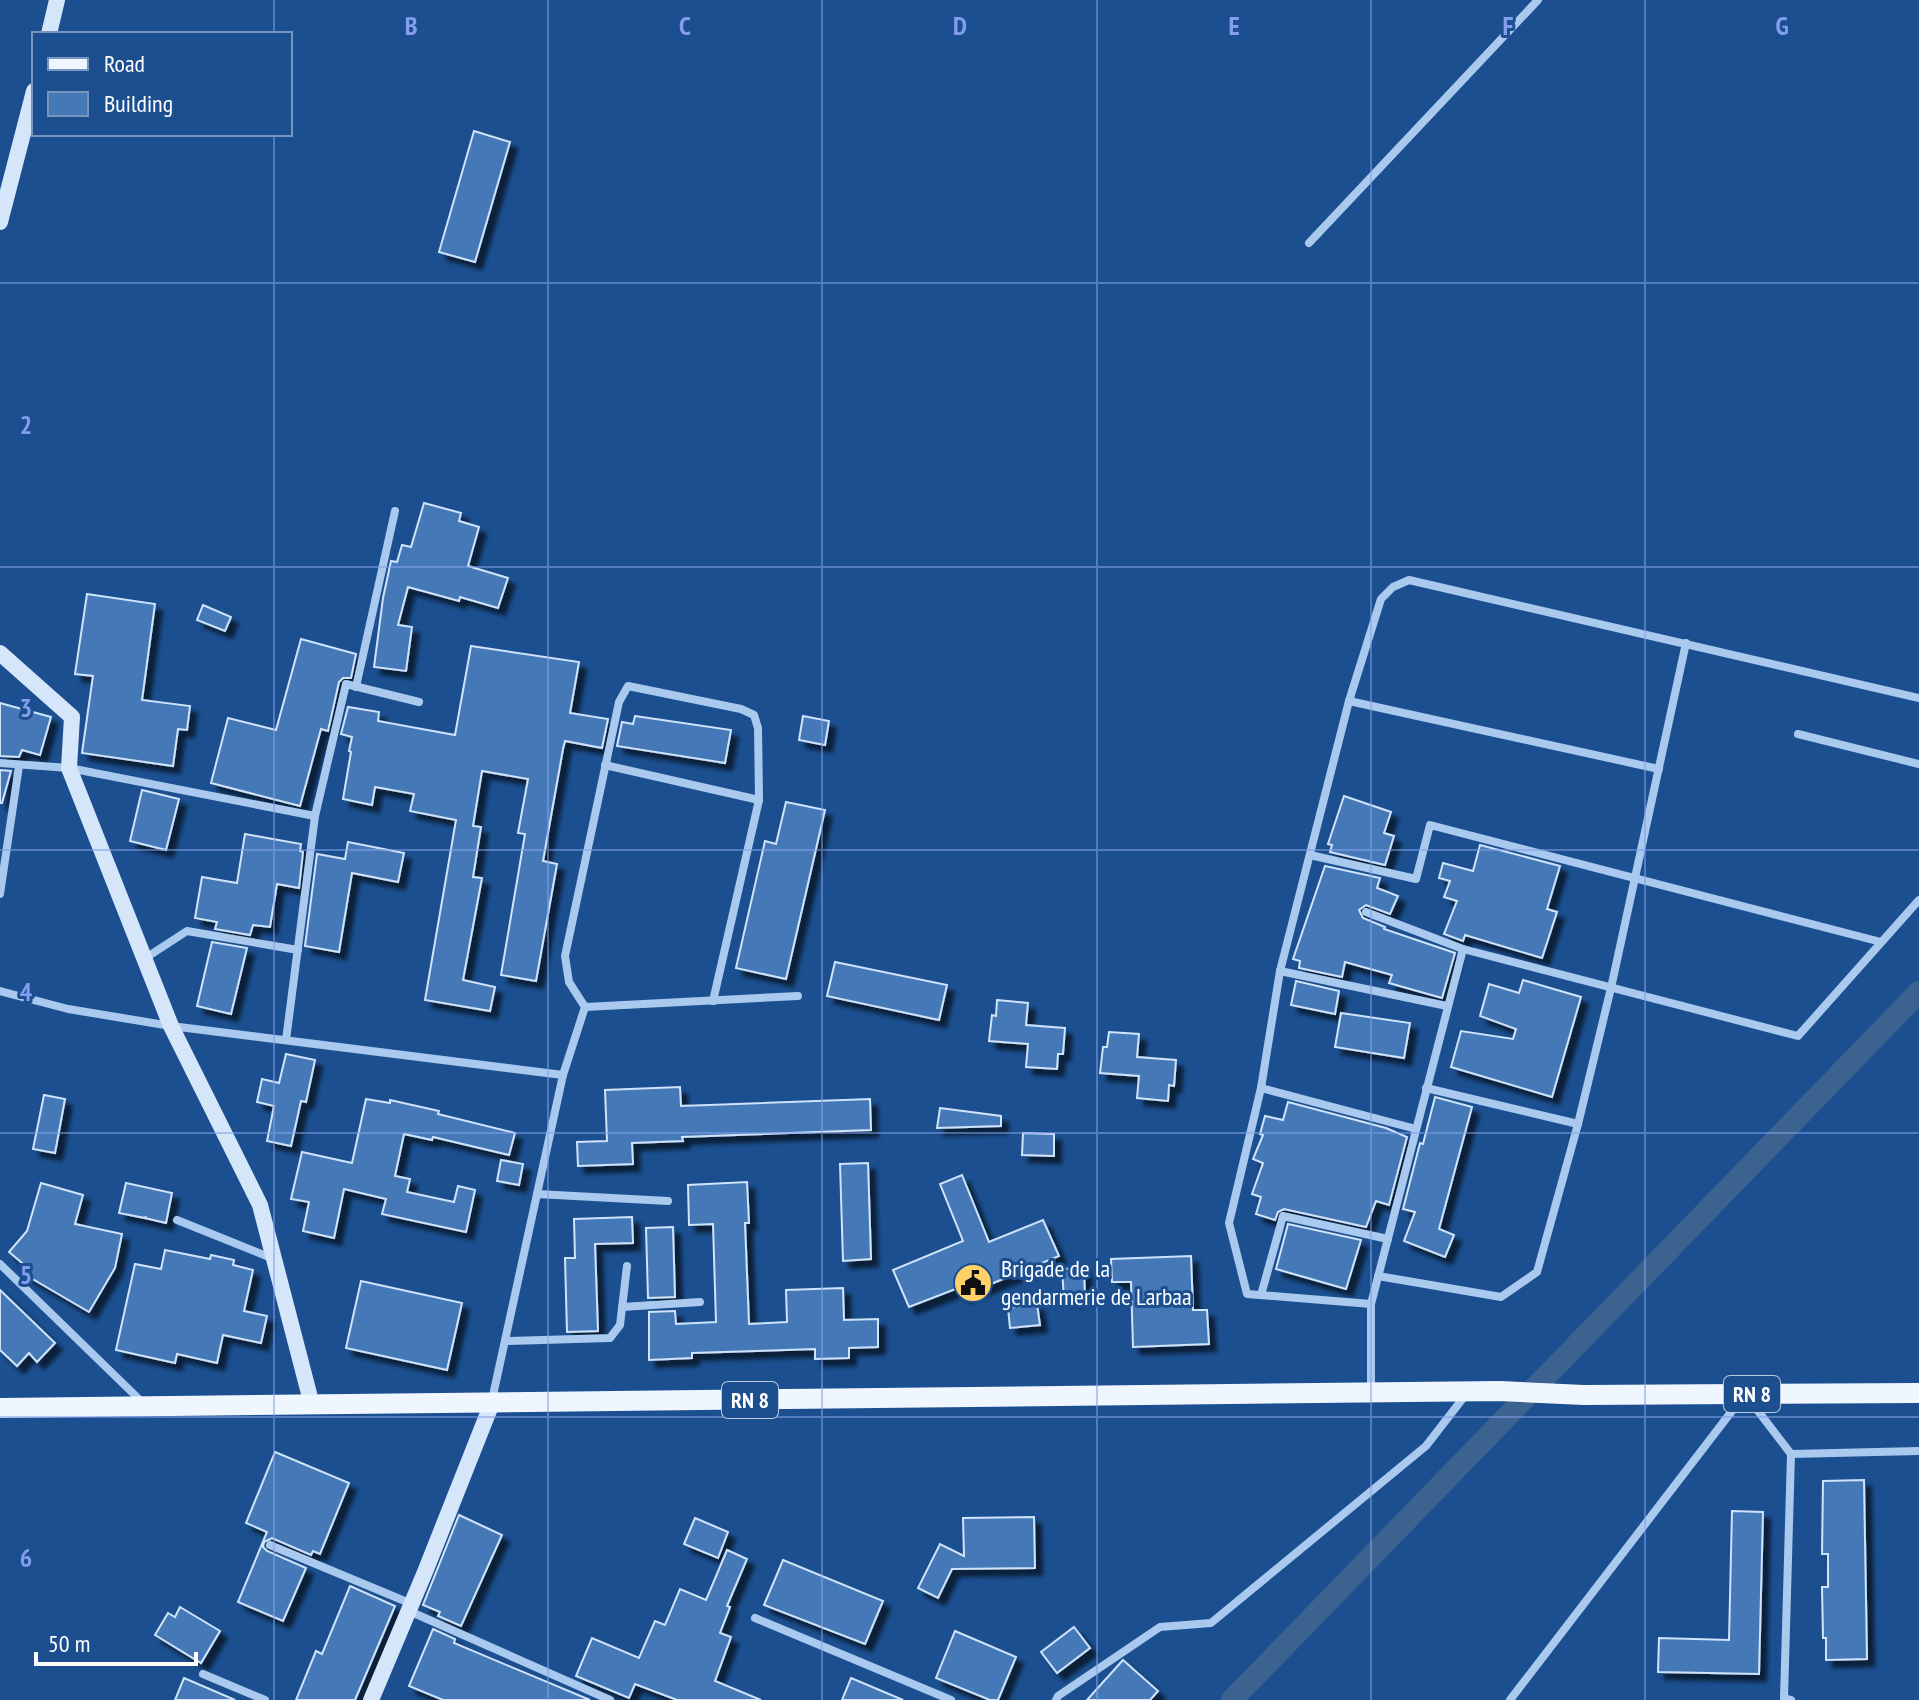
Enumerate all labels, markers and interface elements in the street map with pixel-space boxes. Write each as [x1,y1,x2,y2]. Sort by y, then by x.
text: B [405,9,418,42]
text: C [679,9,691,42]
text: D [953,9,967,42]
text: E [1228,9,1240,42]
text: F [1503,9,1514,42]
text: G [1775,9,1789,42]
legend [32,32,292,136]
text: Road [104,48,145,79]
text: Building [104,88,173,119]
text: 2 [20,408,32,441]
text: 3 [20,691,32,724]
text: 4 [20,975,33,1008]
place label: Brigade de la gendarmerie de Larbaa [1001,1253,1192,1312]
text: 5 [20,1258,32,1291]
public building icon: Brigade de la gendarmerie de Larbaa [952,1262,994,1304]
road number: RN 8 [1724,1376,1780,1412]
road number: RN 8 [722,1382,778,1418]
text: 6 [20,1541,32,1574]
scale bar [36,1616,196,1666]
text: 50 m [48,1628,90,1659]

